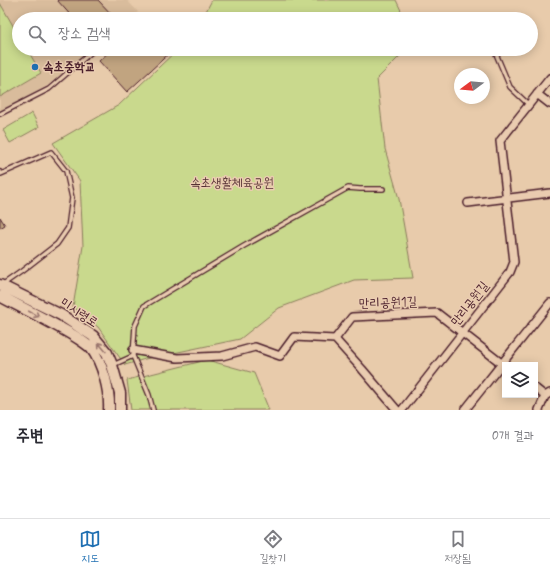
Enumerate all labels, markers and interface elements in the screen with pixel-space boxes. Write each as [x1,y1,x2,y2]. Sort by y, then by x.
search box [12,12,538,56]
icon: search [26,23,48,45]
text: 장소 검색 [58,24,110,44]
place label: 속초중학교 [43,59,95,76]
marker: 속초중학교 [30,62,40,72]
north arrow [454,68,490,104]
park label: 속초생활체육공원 [190,175,274,192]
street label: 만리공원길 [447,278,493,330]
street label: 만리공원1길 [359,293,417,313]
street label: 미시령로 [57,294,101,332]
one-way arrow [28,311,40,319]
one-way arrow [98,342,107,352]
map controls [502,362,538,398]
button: layers [502,362,538,398]
text: 주변 [16,425,43,447]
text: 0개 결과 [492,428,534,445]
tab: 지도 [79,528,101,566]
tab: 길찾기 [259,528,286,566]
tab: 저장됨 [444,528,471,566]

